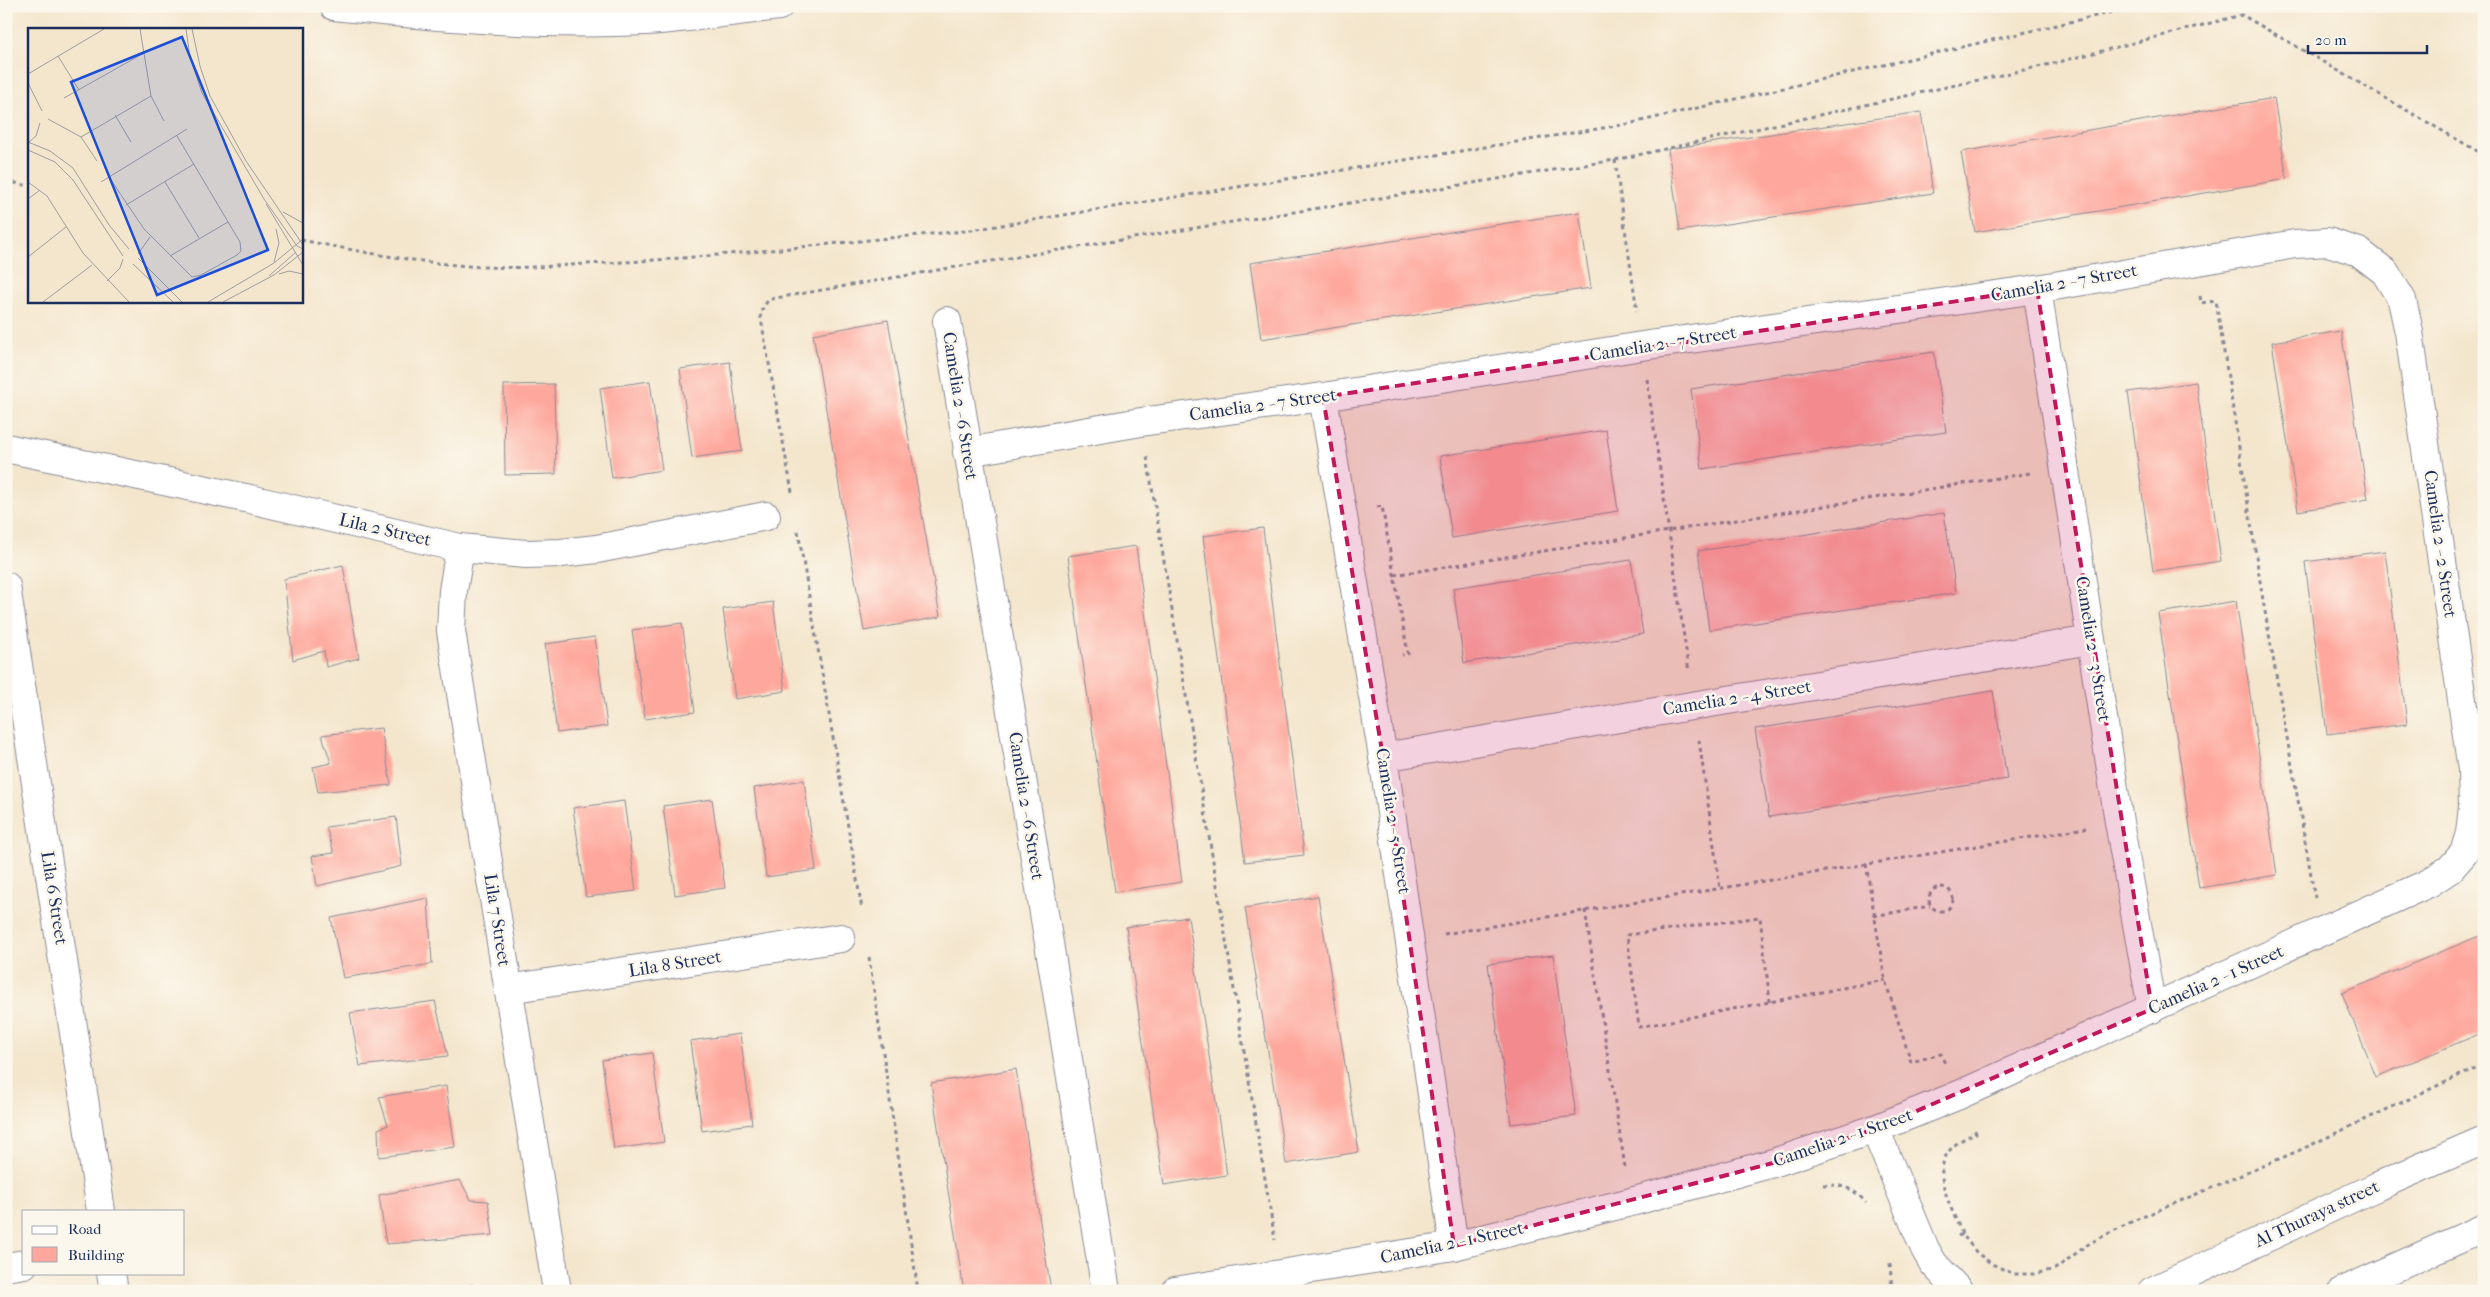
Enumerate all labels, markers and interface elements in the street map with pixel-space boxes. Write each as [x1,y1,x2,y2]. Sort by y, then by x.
scale bar [2308,22,2426,54]
inset map [28,28,302,302]
text: 20 m [2315,31,2347,49]
street label: Camelia 2 - 7 Street [1989,260,2139,306]
street label: Camelia 2 - 7 Street [1588,322,1738,366]
street label: Camelia 2 - 6 Street [938,331,982,482]
street label: Camelia 2 - 7 Street [1188,384,1338,426]
street label: Camelia 2 - 2 Street [2419,469,2461,620]
street label: Lila 2 Street [337,509,434,551]
street label: Camelia 2 - 3 Street [2071,575,2115,724]
street label: Camelia 2 - 4 Street [1661,676,1813,720]
street label: Camelia 2 - 6 Street [1004,731,1048,882]
street label: Camelia 2 - 5 Street [1371,747,1415,896]
street label: Lila 6 Street [36,850,72,947]
street label: Lila 7 Street [479,872,515,968]
street label: Camelia 2 - 1 Street [2145,940,2288,1019]
street label: Lila 8 Street [627,946,723,982]
street label: Camelia 2 - 1 Street [1771,1104,1916,1172]
street label: Al Thuraya street [2250,1176,2383,1253]
legend [22,1210,185,1274]
street label: Camelia 2 - 1 Street [1378,1217,1526,1268]
text: Road [68,1220,102,1238]
text: Building [68,1246,125,1264]

